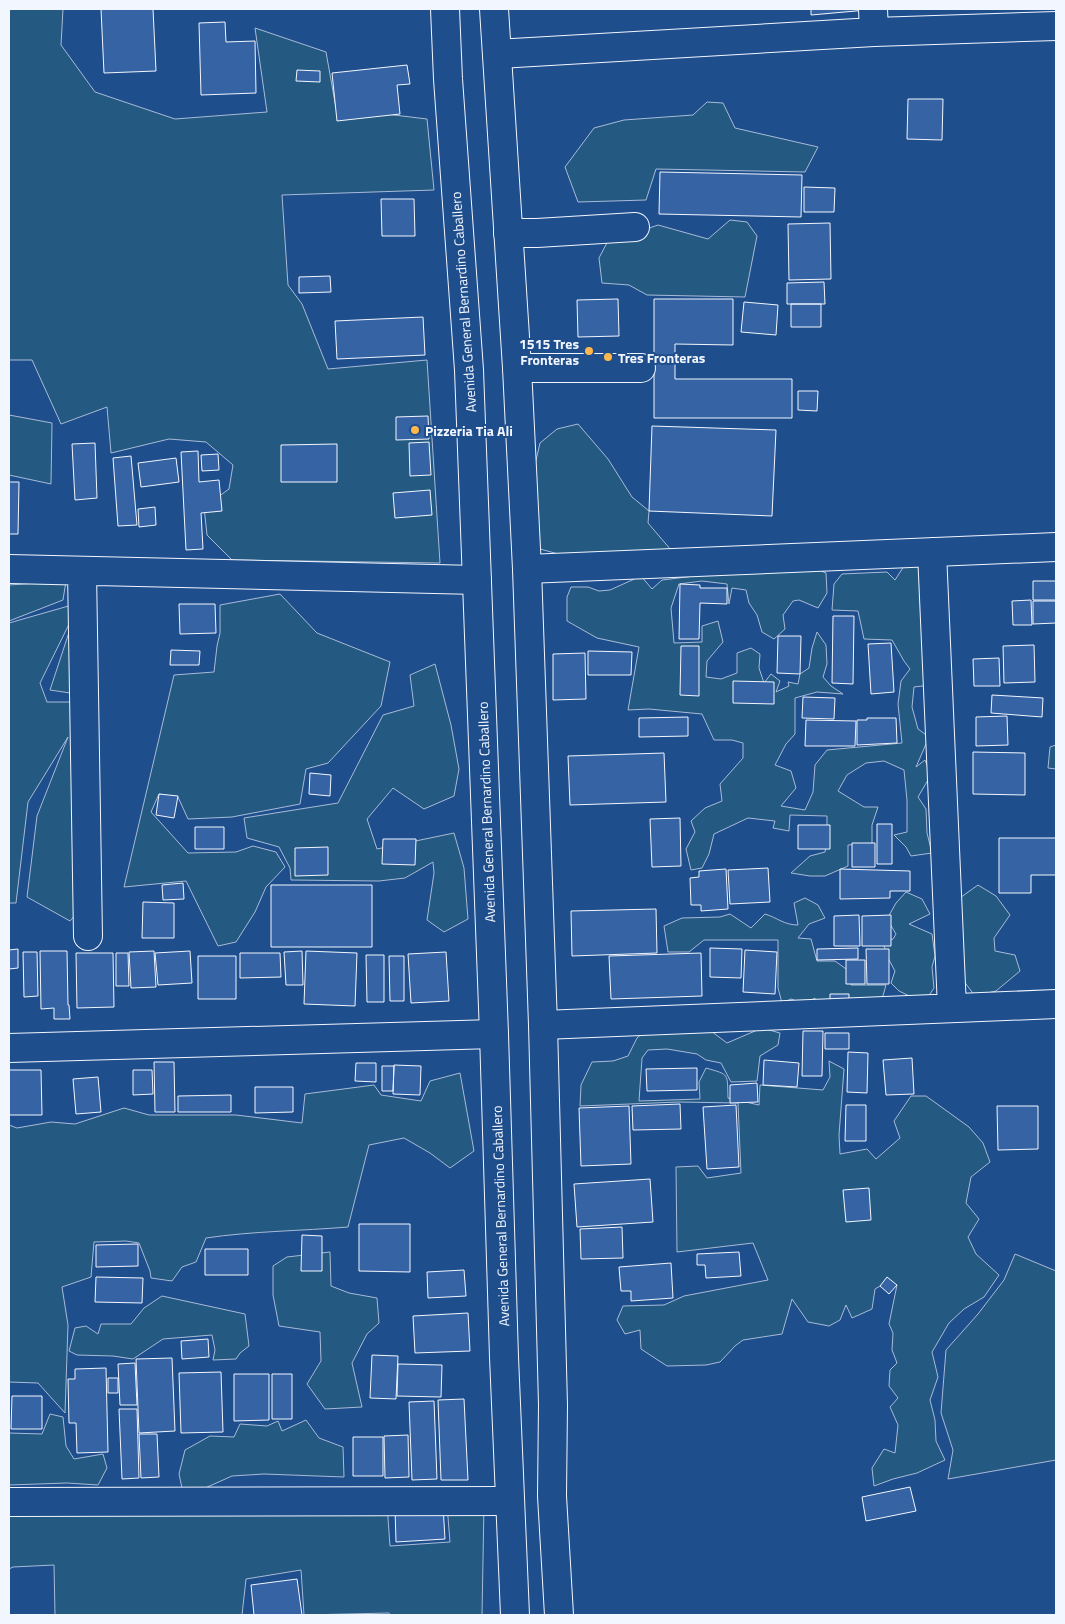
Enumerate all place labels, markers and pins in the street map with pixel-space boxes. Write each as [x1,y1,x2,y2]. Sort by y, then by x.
place label: 1515 Tres Fronteras [519,333,579,370]
marker: 1515 Tres Fronteras [583,345,595,357]
place label: Tres Fronteras [618,347,706,368]
marker: Tres Fronteras [602,351,614,363]
place label: Pizzeria Tia Ali [425,420,513,441]
marker: Pizzeria Tia Ali [409,424,421,436]

